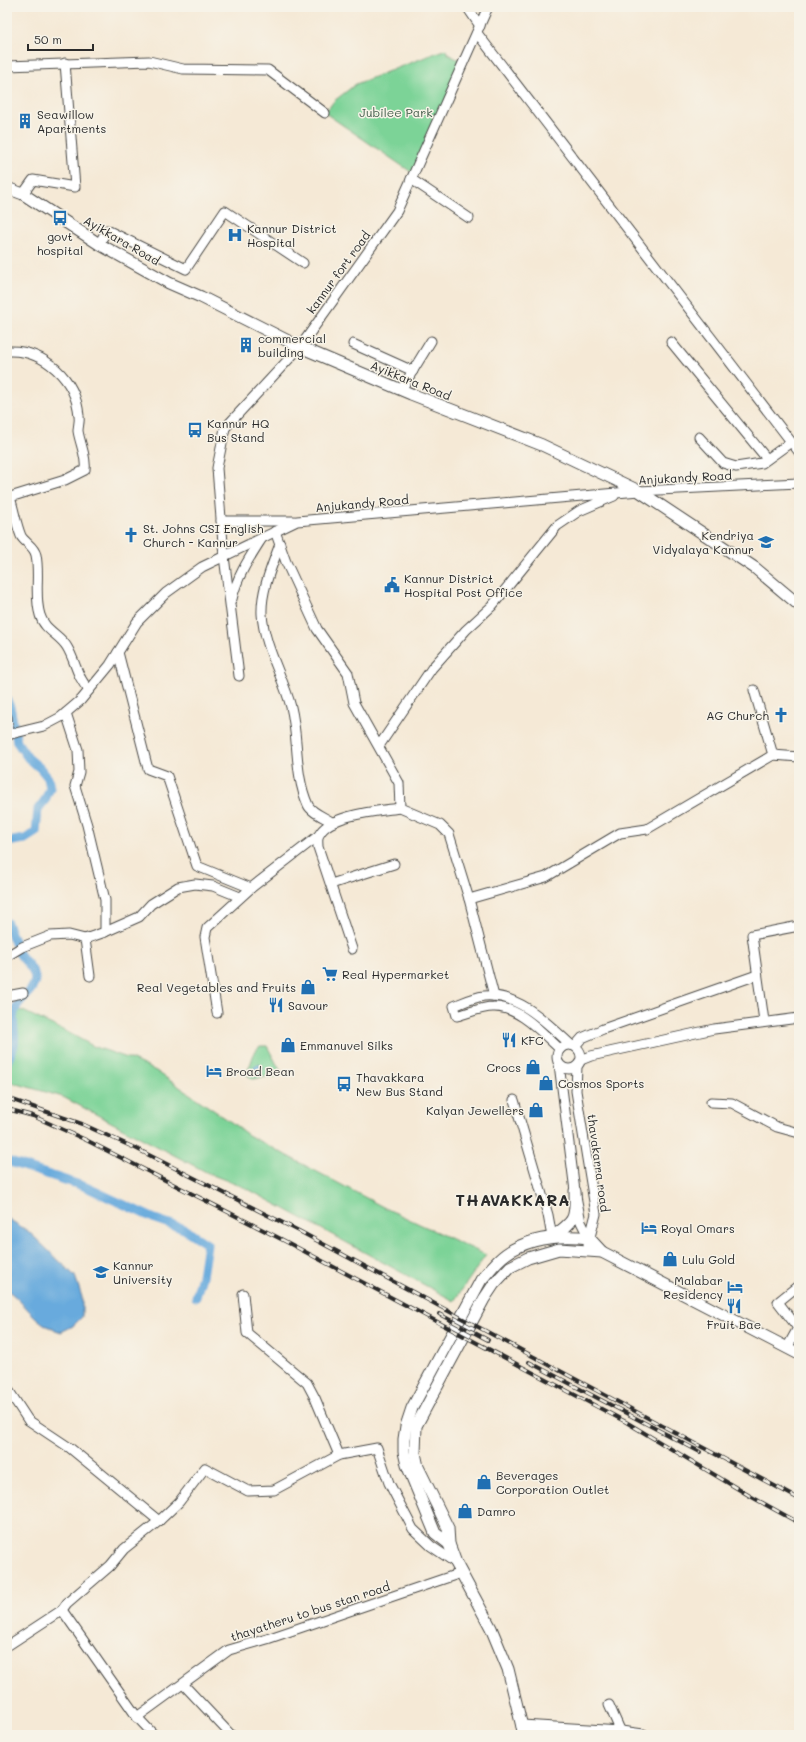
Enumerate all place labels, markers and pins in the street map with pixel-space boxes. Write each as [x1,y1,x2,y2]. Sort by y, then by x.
place label: Seawillow Apartments [37,106,106,136]
building icon: Seawillow Apartments [16,112,34,130]
bus stop icon: govt hospital [51,209,69,227]
place label: Kannur District Hospital [247,220,337,250]
hospital icon: Kannur District Hospital [226,226,244,244]
place label: govt hospital [37,228,83,258]
place label: commercial building [258,330,326,360]
building icon: commercial building [237,336,255,354]
place label: Kannur HQ Bus Stand [207,415,269,445]
bus stop icon: Kannur HQ Bus Stand [186,421,204,439]
place label: St. Johns CSI English Church - Kannur [143,520,264,550]
church icon: St. Johns CSI English Church - Kannur [122,526,140,544]
place label: Kendriya Vidyalaya Kannur [653,527,754,557]
school or university icon: Kendriya Vidyalaya Kannur [757,533,775,551]
place label: Kannur District Hospital Post Office [404,570,523,600]
public building icon: Kannur District Hospital Post Office [383,576,401,594]
church icon: AG Church [772,706,790,724]
place label: AG Church [706,707,769,723]
supermarket icon: Real Hypermarket [321,965,339,983]
place label: Real Hypermarket [342,966,449,982]
shop icon: Real Vegetables and Fruits [299,978,317,996]
place label: Real Vegetables and Fruits [137,979,296,995]
restaurant icon: Savour [267,996,285,1014]
place label: Savour [288,997,328,1013]
restaurant icon: KFC [500,1031,518,1049]
place label: KFC [521,1032,544,1048]
shop icon: Emmanuvel Silks [279,1036,297,1054]
place label: Emmanuvel Silks [300,1037,393,1053]
shop icon: Crocs [524,1058,542,1076]
place label: Crocs [486,1059,521,1075]
hotel icon: Broad Bean [205,1062,223,1080]
place label: Broad Bean [226,1063,295,1079]
place label: Thavakkara New Bus Stand [356,1069,443,1099]
shop icon: Cosmos Sports [537,1074,555,1092]
bus stop icon: Thavakkara New Bus Stand [335,1075,353,1093]
place label: Cosmos Sports [558,1075,644,1091]
shop icon: Kalyan Jewellers [527,1101,545,1119]
place label: Kalyan Jewellers [426,1102,524,1118]
hotel icon: Royal Omars [640,1219,658,1237]
place label: Royal Omars [661,1220,735,1236]
shop icon: Lulu Gold [661,1250,679,1268]
place label: Lulu Gold [682,1251,735,1267]
place label: Kannur University [113,1257,172,1287]
school or university icon: Kannur University [92,1263,110,1281]
place label: Malabar Residency [663,1272,723,1302]
hotel icon: Malabar Residency [726,1278,744,1296]
restaurant icon: Fruit Bae [725,1297,743,1315]
place label: Fruit Bae [707,1316,761,1332]
place label: Beverages Corporation Outlet [496,1467,609,1497]
shop icon: Beverages Corporation Outlet [475,1473,493,1491]
shop icon: Damro [456,1502,474,1520]
place label: Damro [477,1503,515,1519]

